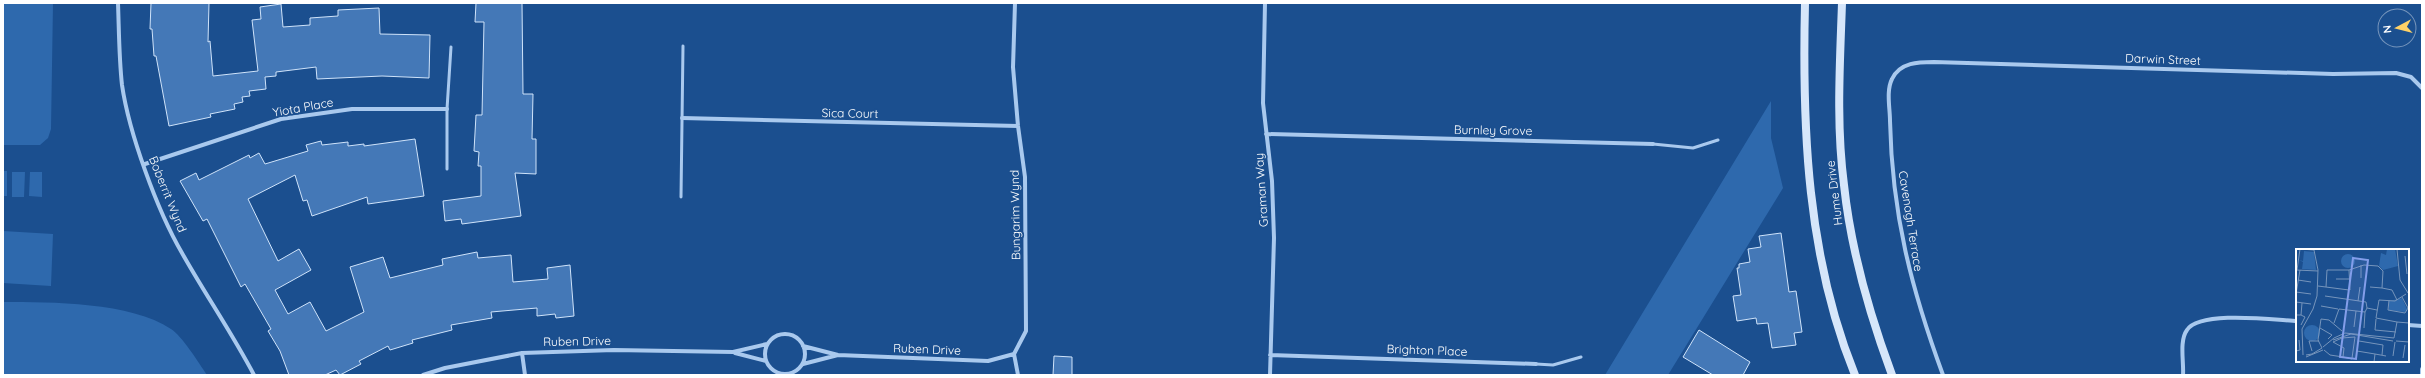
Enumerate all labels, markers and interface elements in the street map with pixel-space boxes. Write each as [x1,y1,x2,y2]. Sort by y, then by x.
north arrow [2377,8,2417,48]
text: N [2380,24,2395,34]
street label: Darwin Street [2125,50,2201,68]
street label: Yiota Place [271,94,335,120]
street label: Sica Court [822,105,878,121]
street label: Burnley Grove [1454,122,1533,138]
street label: Graman Way [1251,153,1271,227]
street label: Boberrit Wynd [146,154,190,234]
street label: Hume Drive [1823,159,1845,226]
street label: Bungarim Wynd [1007,170,1023,260]
street label: Cavenagh Terrace [1896,170,1926,273]
inset map [2296,249,2409,362]
street label: Ruben Drive [543,333,611,349]
street label: Ruben Drive [893,340,961,358]
street label: Brighton Place [1386,341,1468,359]

